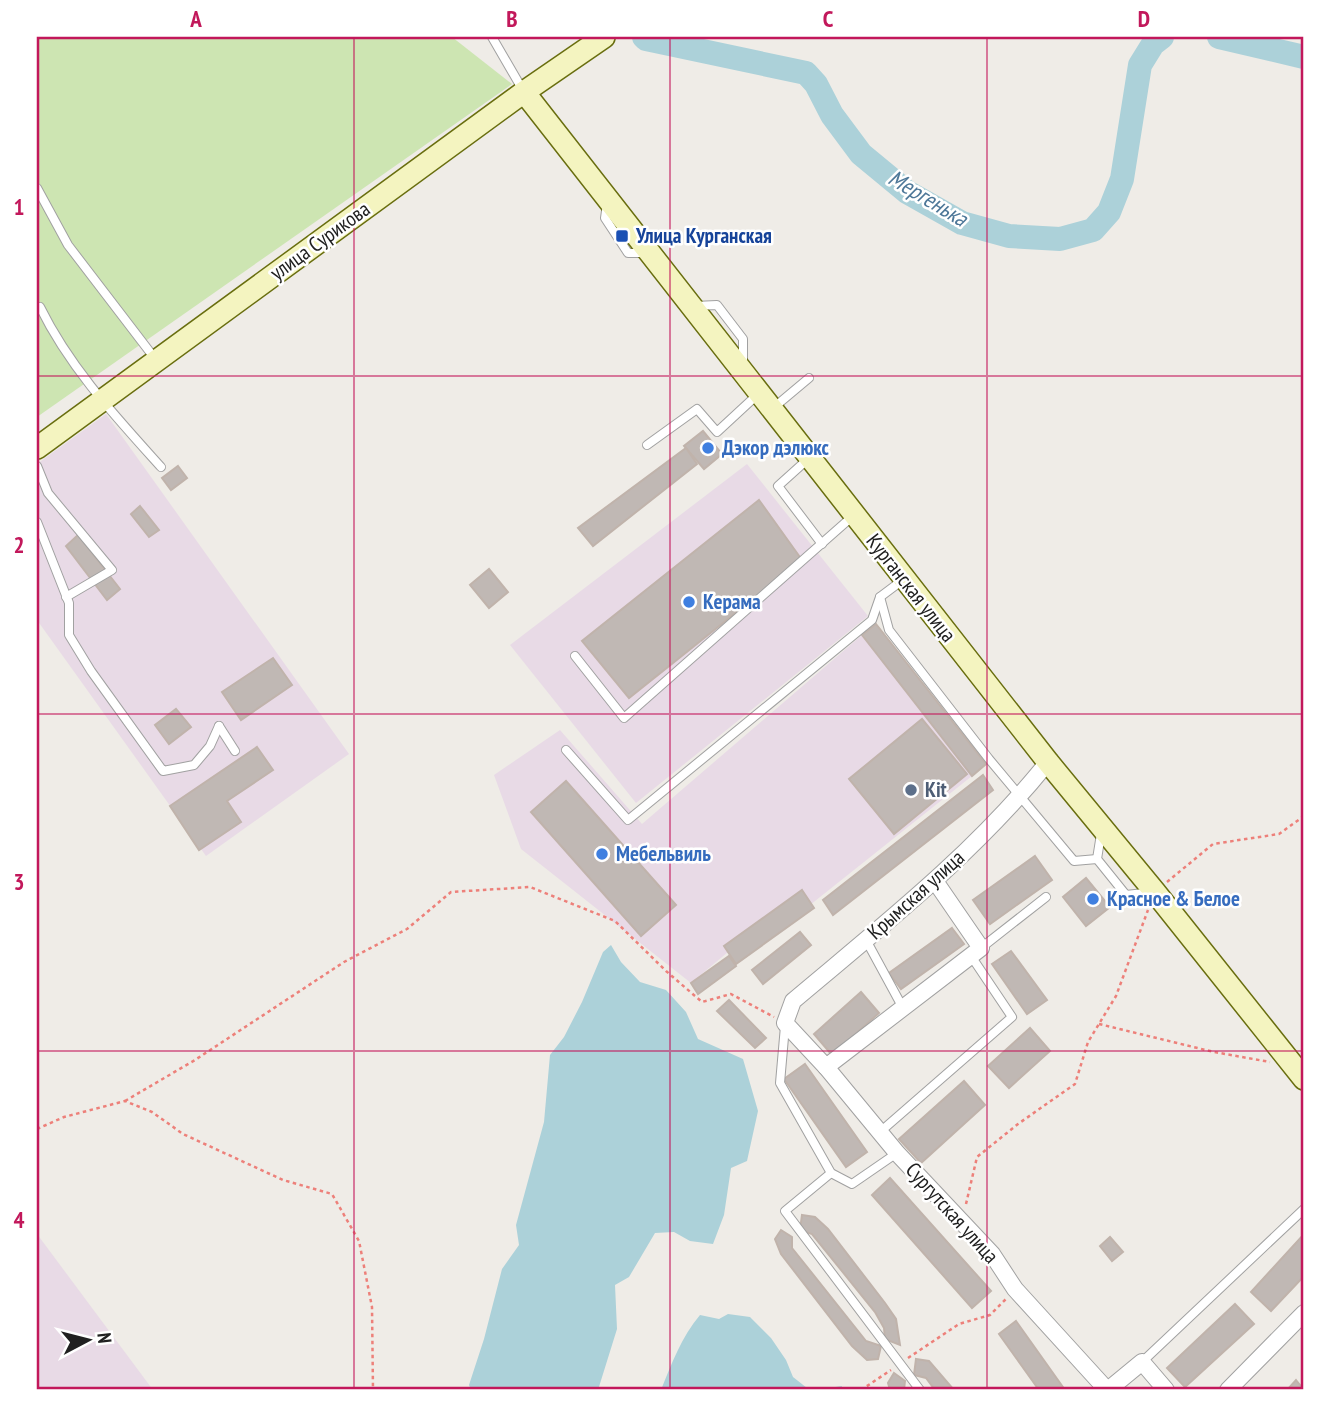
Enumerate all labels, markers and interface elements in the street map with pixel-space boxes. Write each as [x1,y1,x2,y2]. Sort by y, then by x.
text: A [189,4,202,33]
text: B [506,4,518,33]
text: C [823,4,834,33]
text: D [1138,4,1150,33]
water label: Мергенька [884,163,975,233]
text: 1 [14,192,25,221]
street label: улица Сурикова [264,195,375,286]
place label: Улица Курганская [635,222,772,249]
marker: Улица Курганская [614,228,630,244]
place label: Дэкор дэлюкс [722,434,830,461]
marker: Дэкор дэлюкс [700,440,716,456]
street label: Курганская улица [861,528,962,647]
text: 2 [14,530,25,559]
place label: Керама [703,588,761,615]
marker: Керама [681,594,697,610]
place label: Kit [925,776,947,803]
marker: Kit [903,782,919,798]
place label: Мебельвиль [616,840,711,867]
street label: Крымская улица [862,844,970,945]
marker: Мебельвиль [594,846,610,862]
text: 3 [14,867,25,896]
place label: Красное & Белое [1107,885,1240,912]
marker: Красное & Белое [1085,891,1101,907]
street label: Сургутская улица [900,1157,1005,1269]
text: 4 [14,1205,25,1234]
north arrow [52,1304,122,1374]
text: N [92,1331,117,1344]

